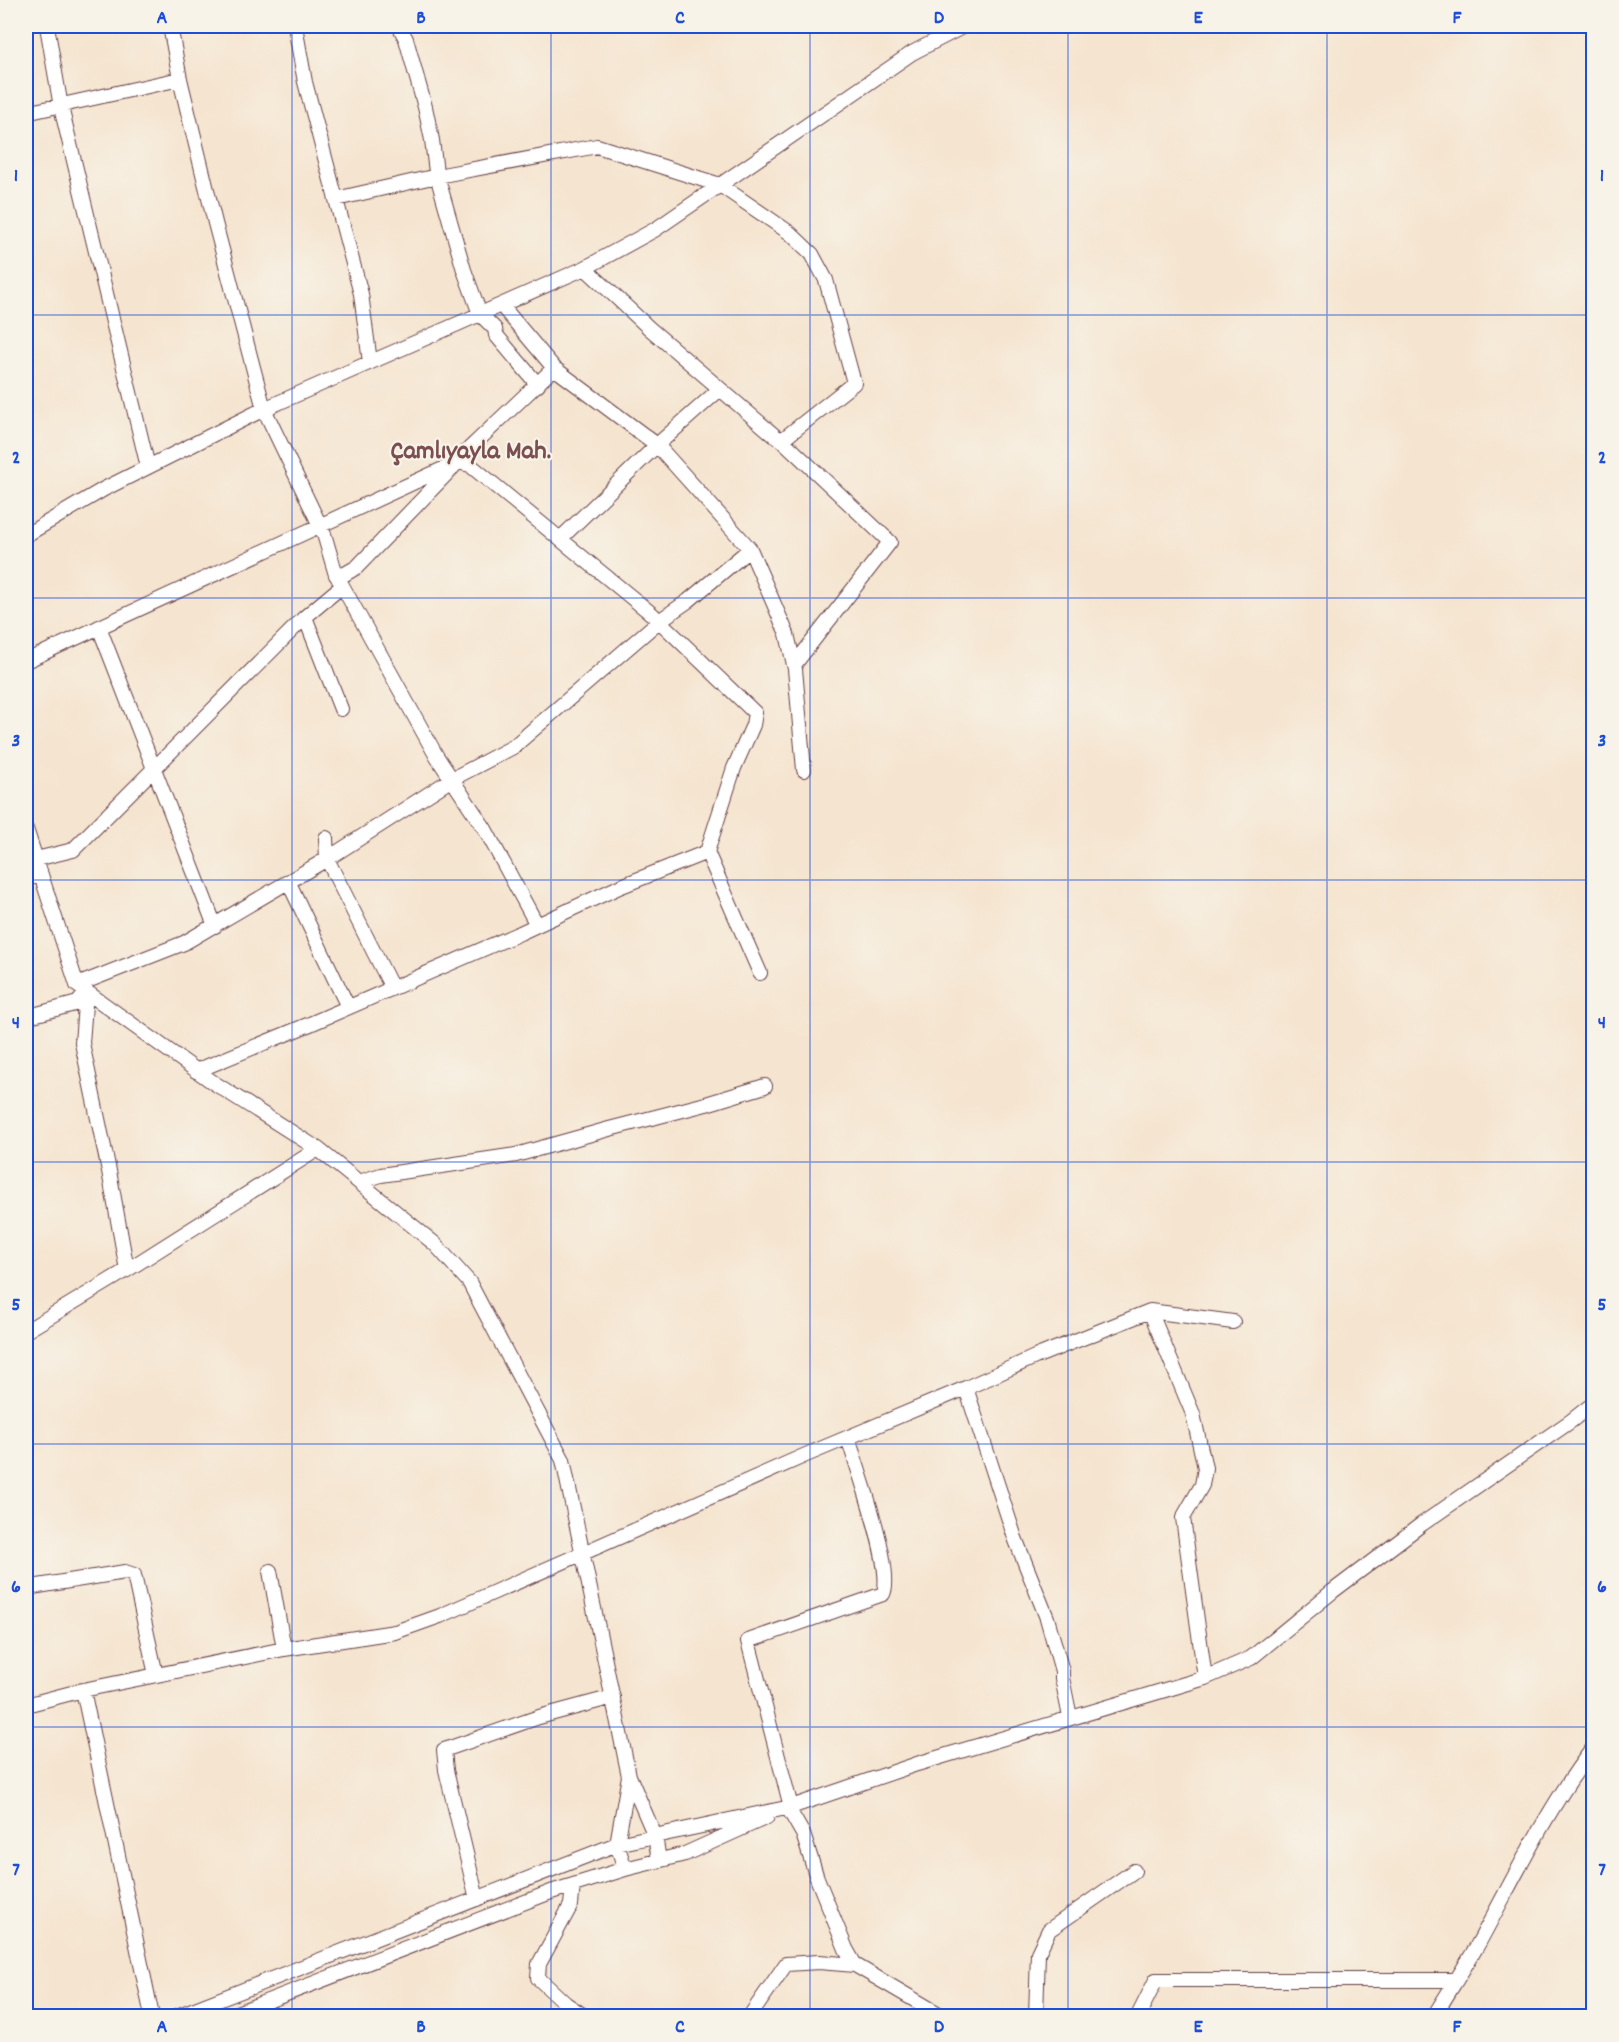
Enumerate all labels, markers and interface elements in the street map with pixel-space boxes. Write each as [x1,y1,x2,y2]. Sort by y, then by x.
text: A [157,5,168,33]
text: B [416,5,426,33]
text: C [675,5,685,33]
text: D [934,5,945,33]
text: E [1193,5,1203,33]
text: F [1453,5,1463,33]
text: 1 [14,163,18,191]
text: 1 [1600,163,1604,191]
district label: Çamlıyayla Mah. [391,433,551,472]
text: 2 [12,445,20,473]
text: 2 [1598,445,1606,473]
text: 3 [12,728,20,756]
text: 3 [1598,728,1606,756]
text: 4 [12,1010,20,1038]
text: 4 [1598,1010,1606,1038]
text: 5 [11,1292,21,1320]
text: 5 [1597,1292,1607,1320]
text: 6 [11,1574,21,1602]
text: 6 [1597,1574,1607,1602]
text: 7 [12,1857,20,1885]
text: 7 [1598,1857,1606,1885]
text: A [157,2014,168,2042]
text: B [416,2014,426,2042]
text: C [675,2014,685,2042]
text: D [934,2014,945,2042]
text: E [1193,2014,1203,2042]
text: F [1453,2014,1463,2042]

